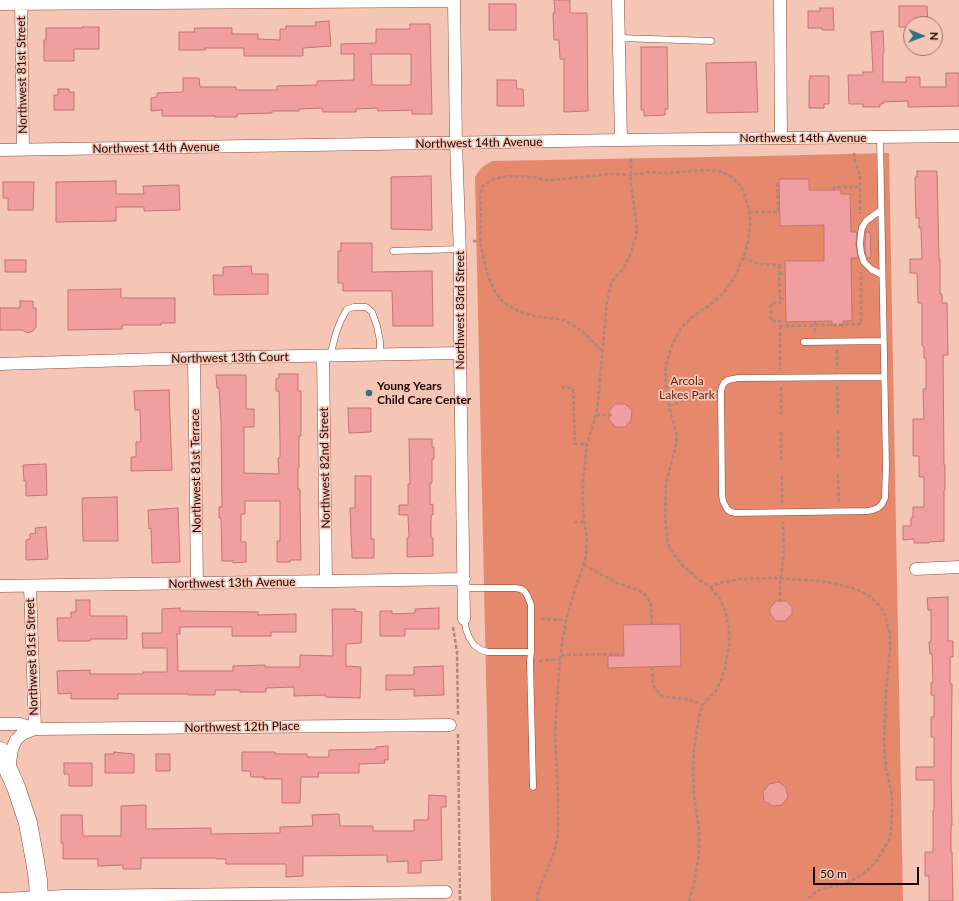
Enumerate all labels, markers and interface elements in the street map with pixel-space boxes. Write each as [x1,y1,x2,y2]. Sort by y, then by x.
street label: Northwest 81st Street [14,16,30,134]
north arrow [903,16,943,56]
text: N [928,32,941,41]
street label: Northwest 14th Avenue [739,131,867,145]
street label: Northwest 14th Avenue [415,135,543,151]
street label: Northwest 14th Avenue [92,140,220,156]
street label: Northwest 83rd Street [453,251,467,369]
street label: Northwest 13th Court [171,350,289,366]
park label: Arcola Lakes Park [659,374,715,402]
place label: Young Years Child Care Center [377,379,471,407]
marker: Young Years Child Care Center [364,388,374,398]
street label: Northwest 82nd Street [317,407,333,529]
street label: Northwest 81st Terrace [188,409,204,533]
street label: Northwest 13th Avenue [168,575,296,591]
street label: Northwest 81st Street [23,598,41,716]
street label: Northwest 12th Place [184,719,300,735]
scale bar [815,859,921,885]
text: 50 m [820,866,847,881]

